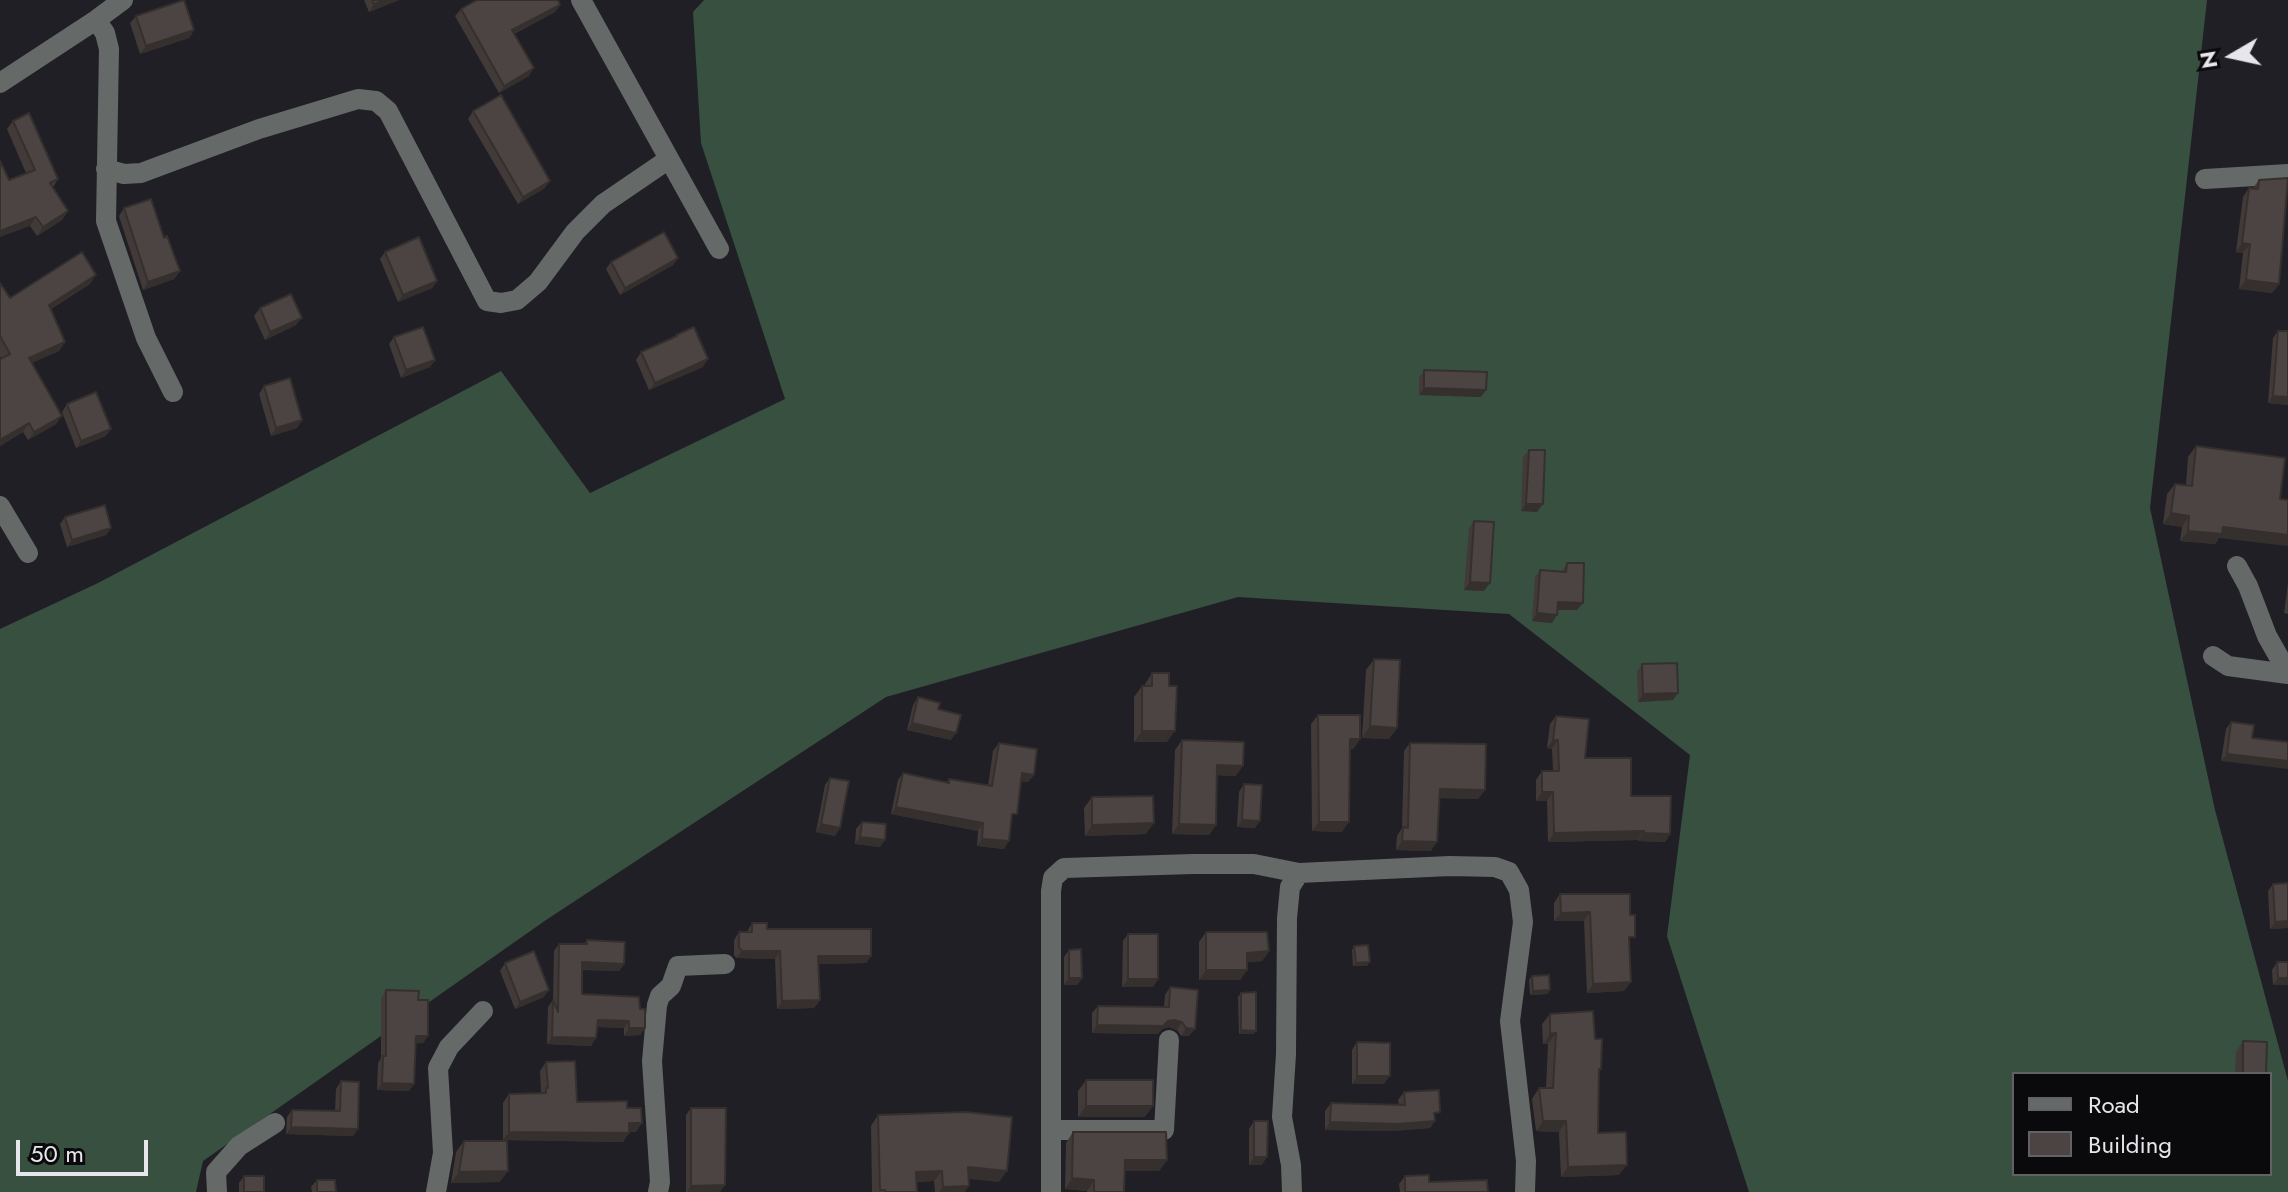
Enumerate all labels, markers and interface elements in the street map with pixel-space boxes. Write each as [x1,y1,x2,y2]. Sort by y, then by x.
north arrow [2192,16,2272,96]
text: N [2191,49,2225,71]
legend [2012,1072,2272,1176]
text: Road [2088,1087,2140,1122]
scale bar [20,1124,152,1174]
text: Building [2088,1127,2172,1162]
text: 50 m [30,1136,84,1171]

